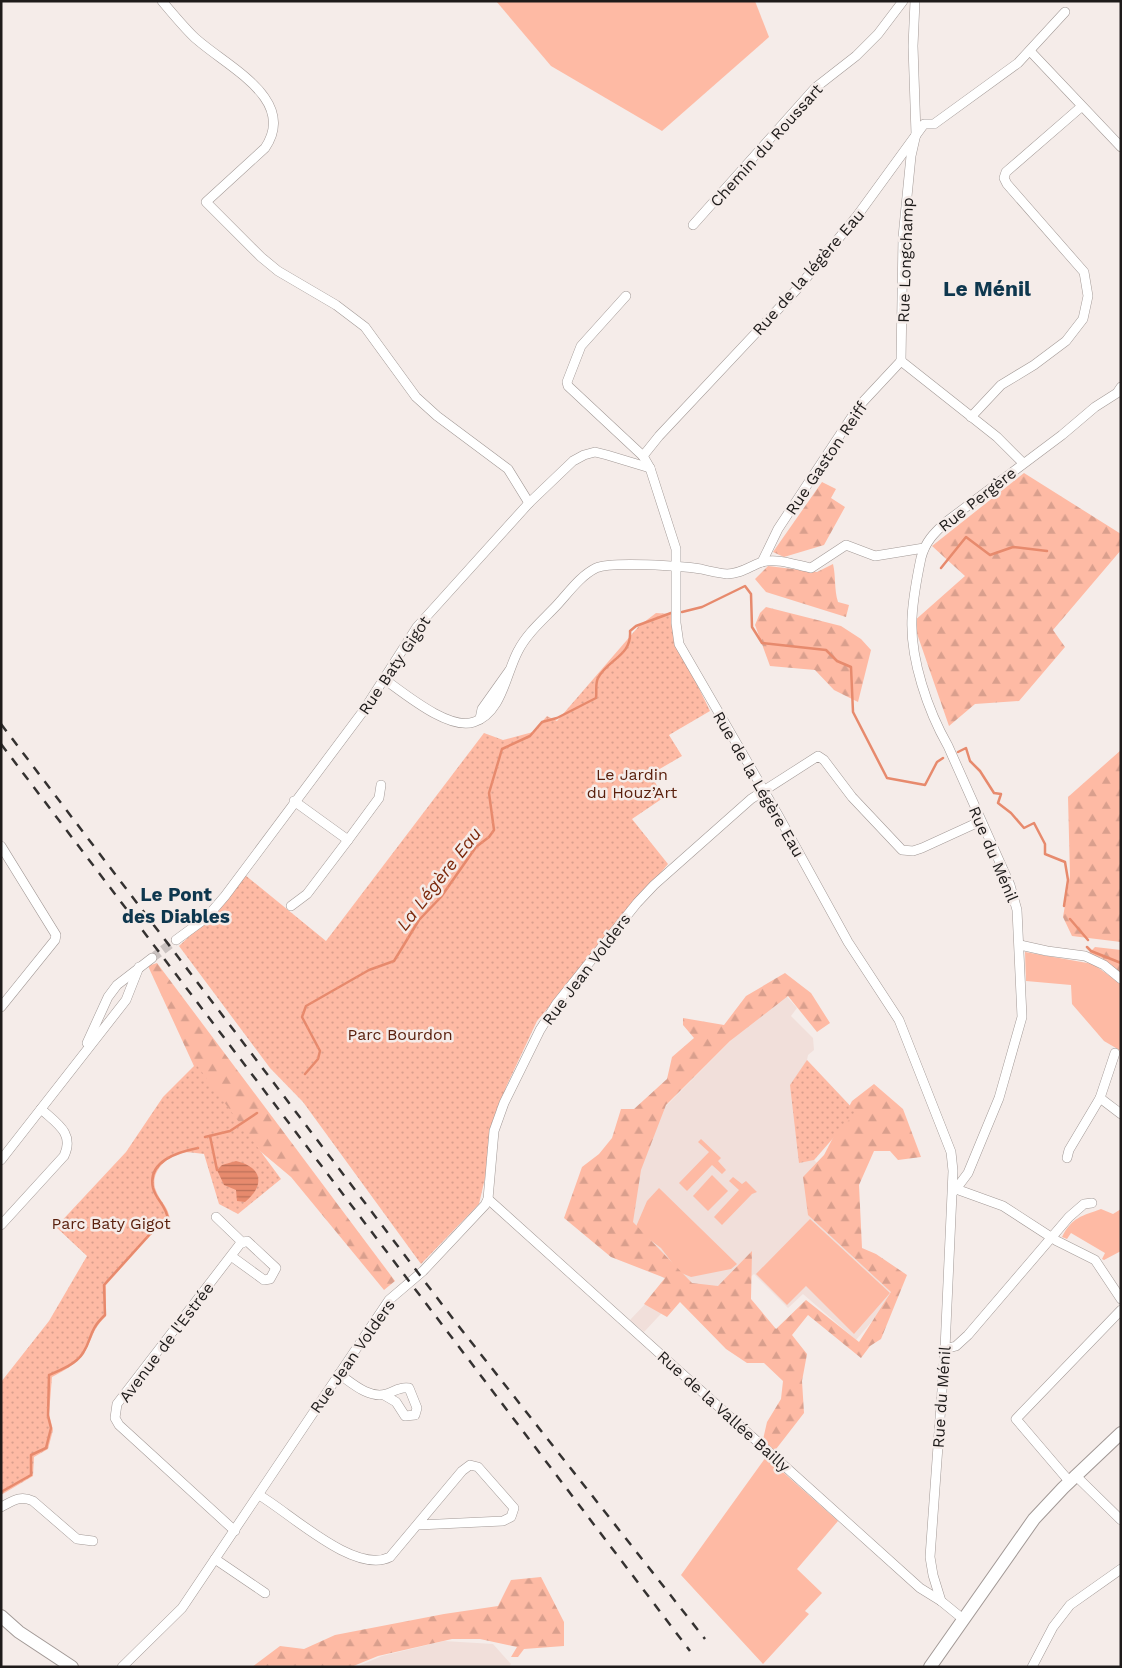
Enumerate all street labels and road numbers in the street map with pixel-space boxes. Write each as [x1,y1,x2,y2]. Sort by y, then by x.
street label: Chemin du Roussart [706,80,827,211]
street label: Rue Longchamp [894,197,917,323]
street label: Rue de la légère Eau [748,205,868,339]
street label: Rue Gaston Reiff [782,398,871,518]
street label: Rue Pergère [935,463,1020,536]
street label: Rue Baty Gigot [354,612,435,718]
street label: Rue de la Légère Eau [709,708,808,861]
street label: Rue du Ménil [965,803,1022,905]
street label: Rue Jean Volders [538,910,635,1029]
street label: Avenue de l'Estrée [115,1279,218,1406]
street label: Rue Jean Volders [306,1296,399,1417]
street label: Rue du Ménil [928,1345,955,1449]
street label: Rue de la Vallée Bailly [653,1347,794,1476]

